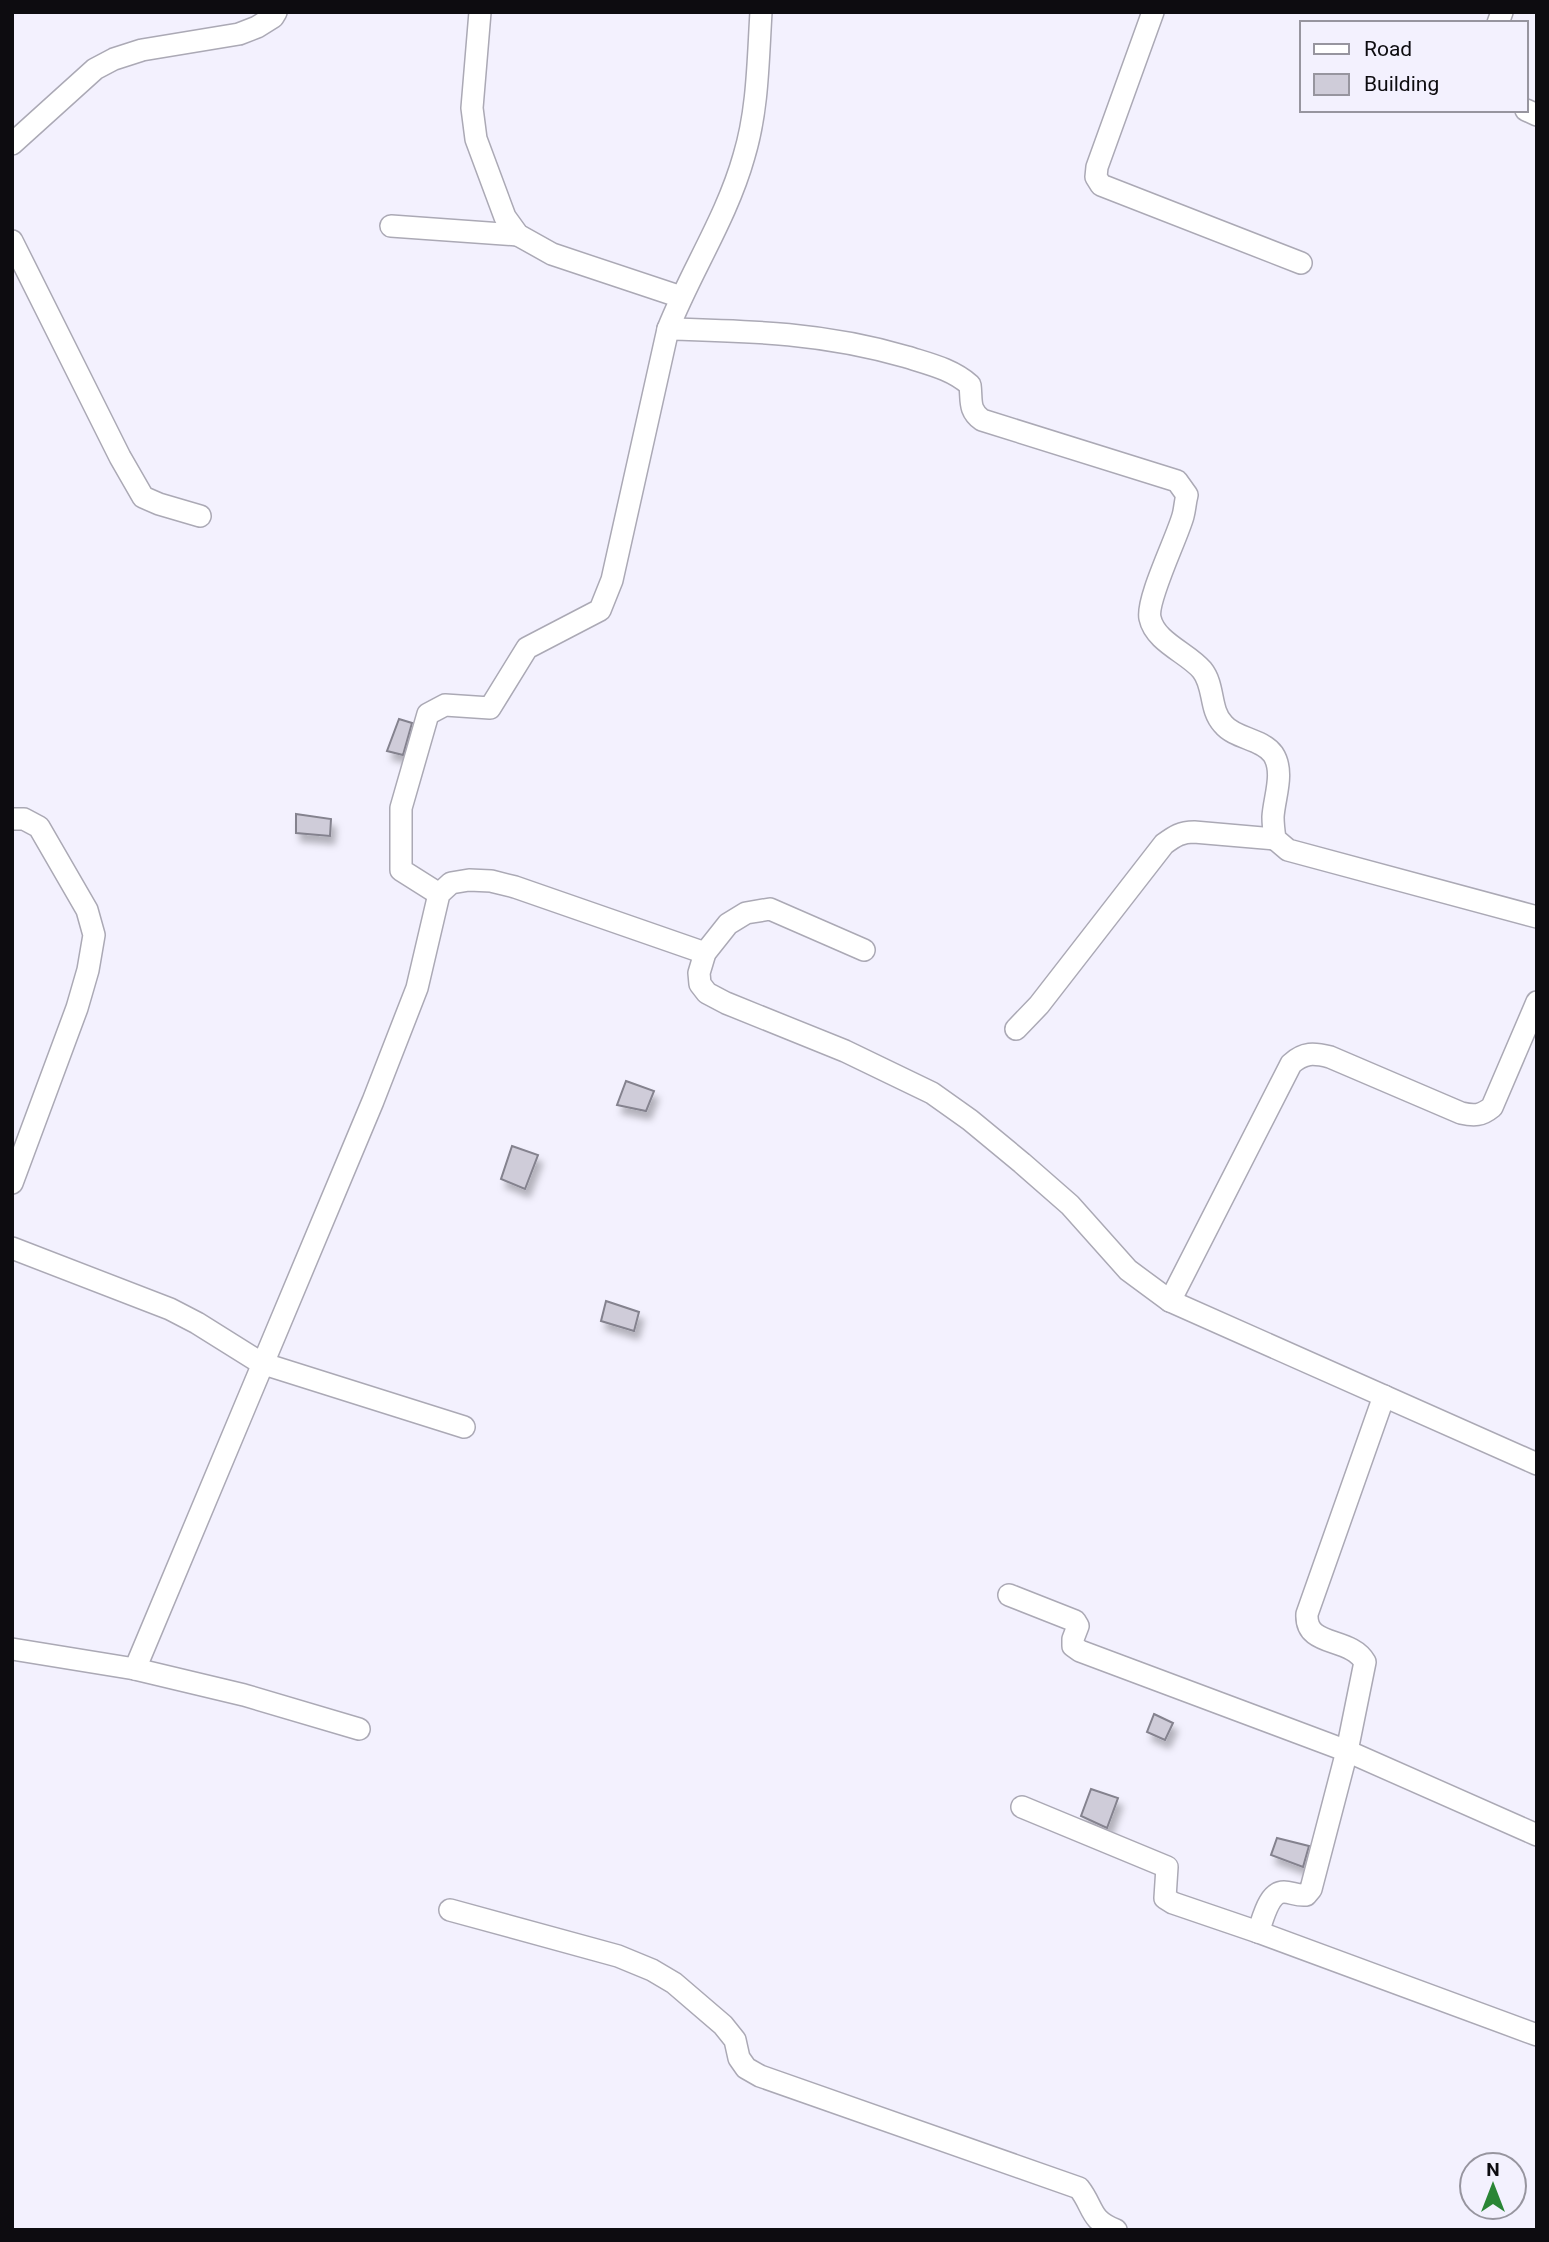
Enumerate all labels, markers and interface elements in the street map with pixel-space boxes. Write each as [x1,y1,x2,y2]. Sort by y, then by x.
legend [1300,21,1528,112]
text: Road [1364,37,1412,61]
text: Building [1364,72,1439,96]
north arrow [1458,2151,1528,2221]
text: N [1486,2158,1500,2181]

